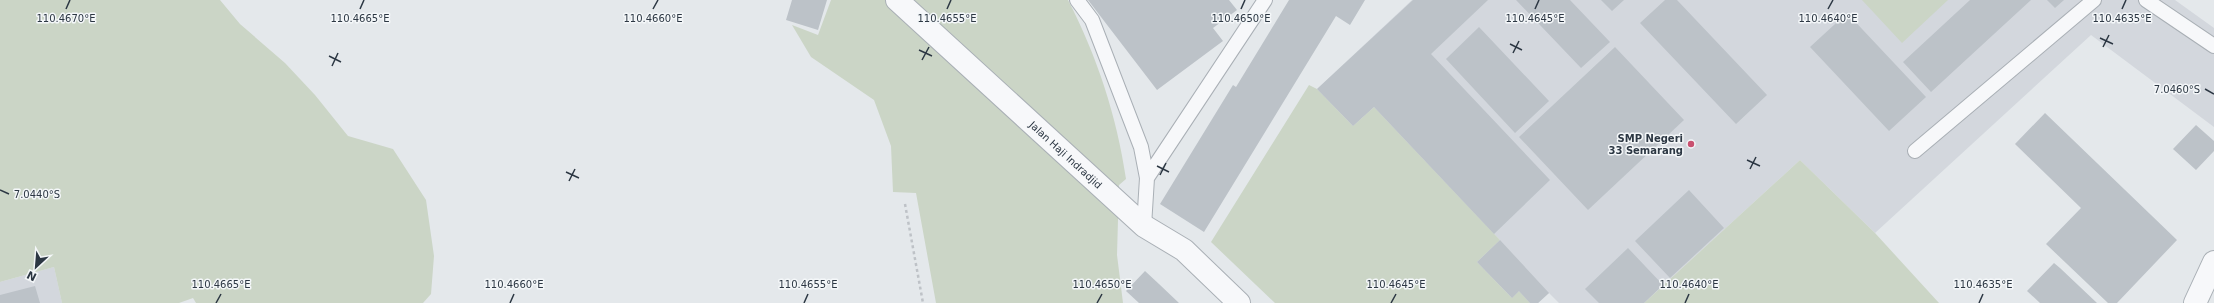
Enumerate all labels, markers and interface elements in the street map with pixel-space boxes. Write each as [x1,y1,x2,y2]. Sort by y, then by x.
text: 110.4670°E [36,13,96,24]
text: 110.4665°E [330,13,390,24]
text: 110.4660°E [623,13,683,24]
text: 110.4655°E [917,13,977,24]
text: 110.4650°E [1211,13,1271,24]
text: 110.4645°E [1505,13,1565,24]
text: 110.4640°E [1798,13,1858,24]
text: 110.4635°E [2092,13,2152,24]
text: 7.0460°S [2154,84,2200,95]
street label: Jalan Haji Indradjid [1027,118,1104,190]
place label: SMP Negeri 33 Semarang [1608,133,1683,156]
marker: SMP Negeri 33 Semarang [1686,139,1696,149]
text: 7.0440°S [14,189,60,200]
north arrow [16,247,56,287]
text: N [25,268,39,283]
text: 110.4665°E [191,279,251,290]
text: 110.4660°E [484,279,544,290]
text: 110.4655°E [778,279,838,290]
text: 110.4650°E [1072,279,1132,290]
text: 110.4645°E [1366,279,1426,290]
text: 110.4640°E [1659,279,1719,290]
text: 110.4635°E [1953,279,2013,290]

